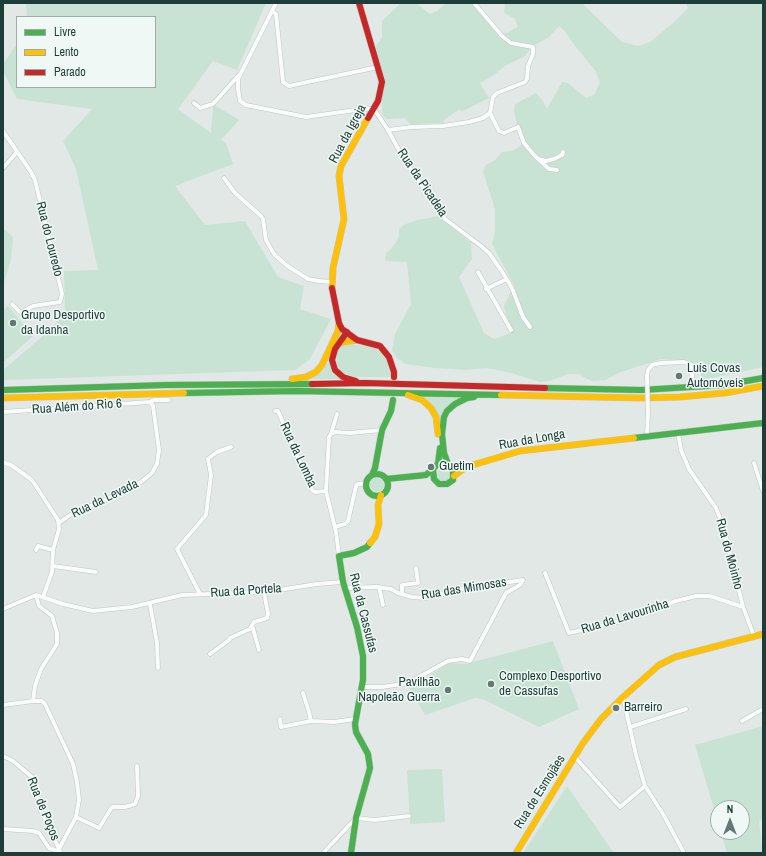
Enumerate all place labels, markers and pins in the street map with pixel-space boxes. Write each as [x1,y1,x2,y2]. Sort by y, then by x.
place label: Grupo Desportivo da Idanha [21,308,105,339]
marker: Grupo Desportivo da Idanha [8,318,18,328]
place label: Luís Covas Automóveis [687,361,743,392]
marker: Luís Covas Automóveis [674,371,684,381]
place label: Guetim [439,459,474,475]
marker: Guetim [426,462,436,472]
place label: Complexo Desportivo de Cassufas [499,669,601,700]
place label: Pavilhão Napoleão Guerra [358,675,440,706]
marker: Complexo Desportivo de Cassufas [486,679,496,689]
marker: Pavilhão Napoleão Guerra [443,685,453,695]
place label: Barreiro [624,700,663,716]
marker: Barreiro [611,703,621,713]

